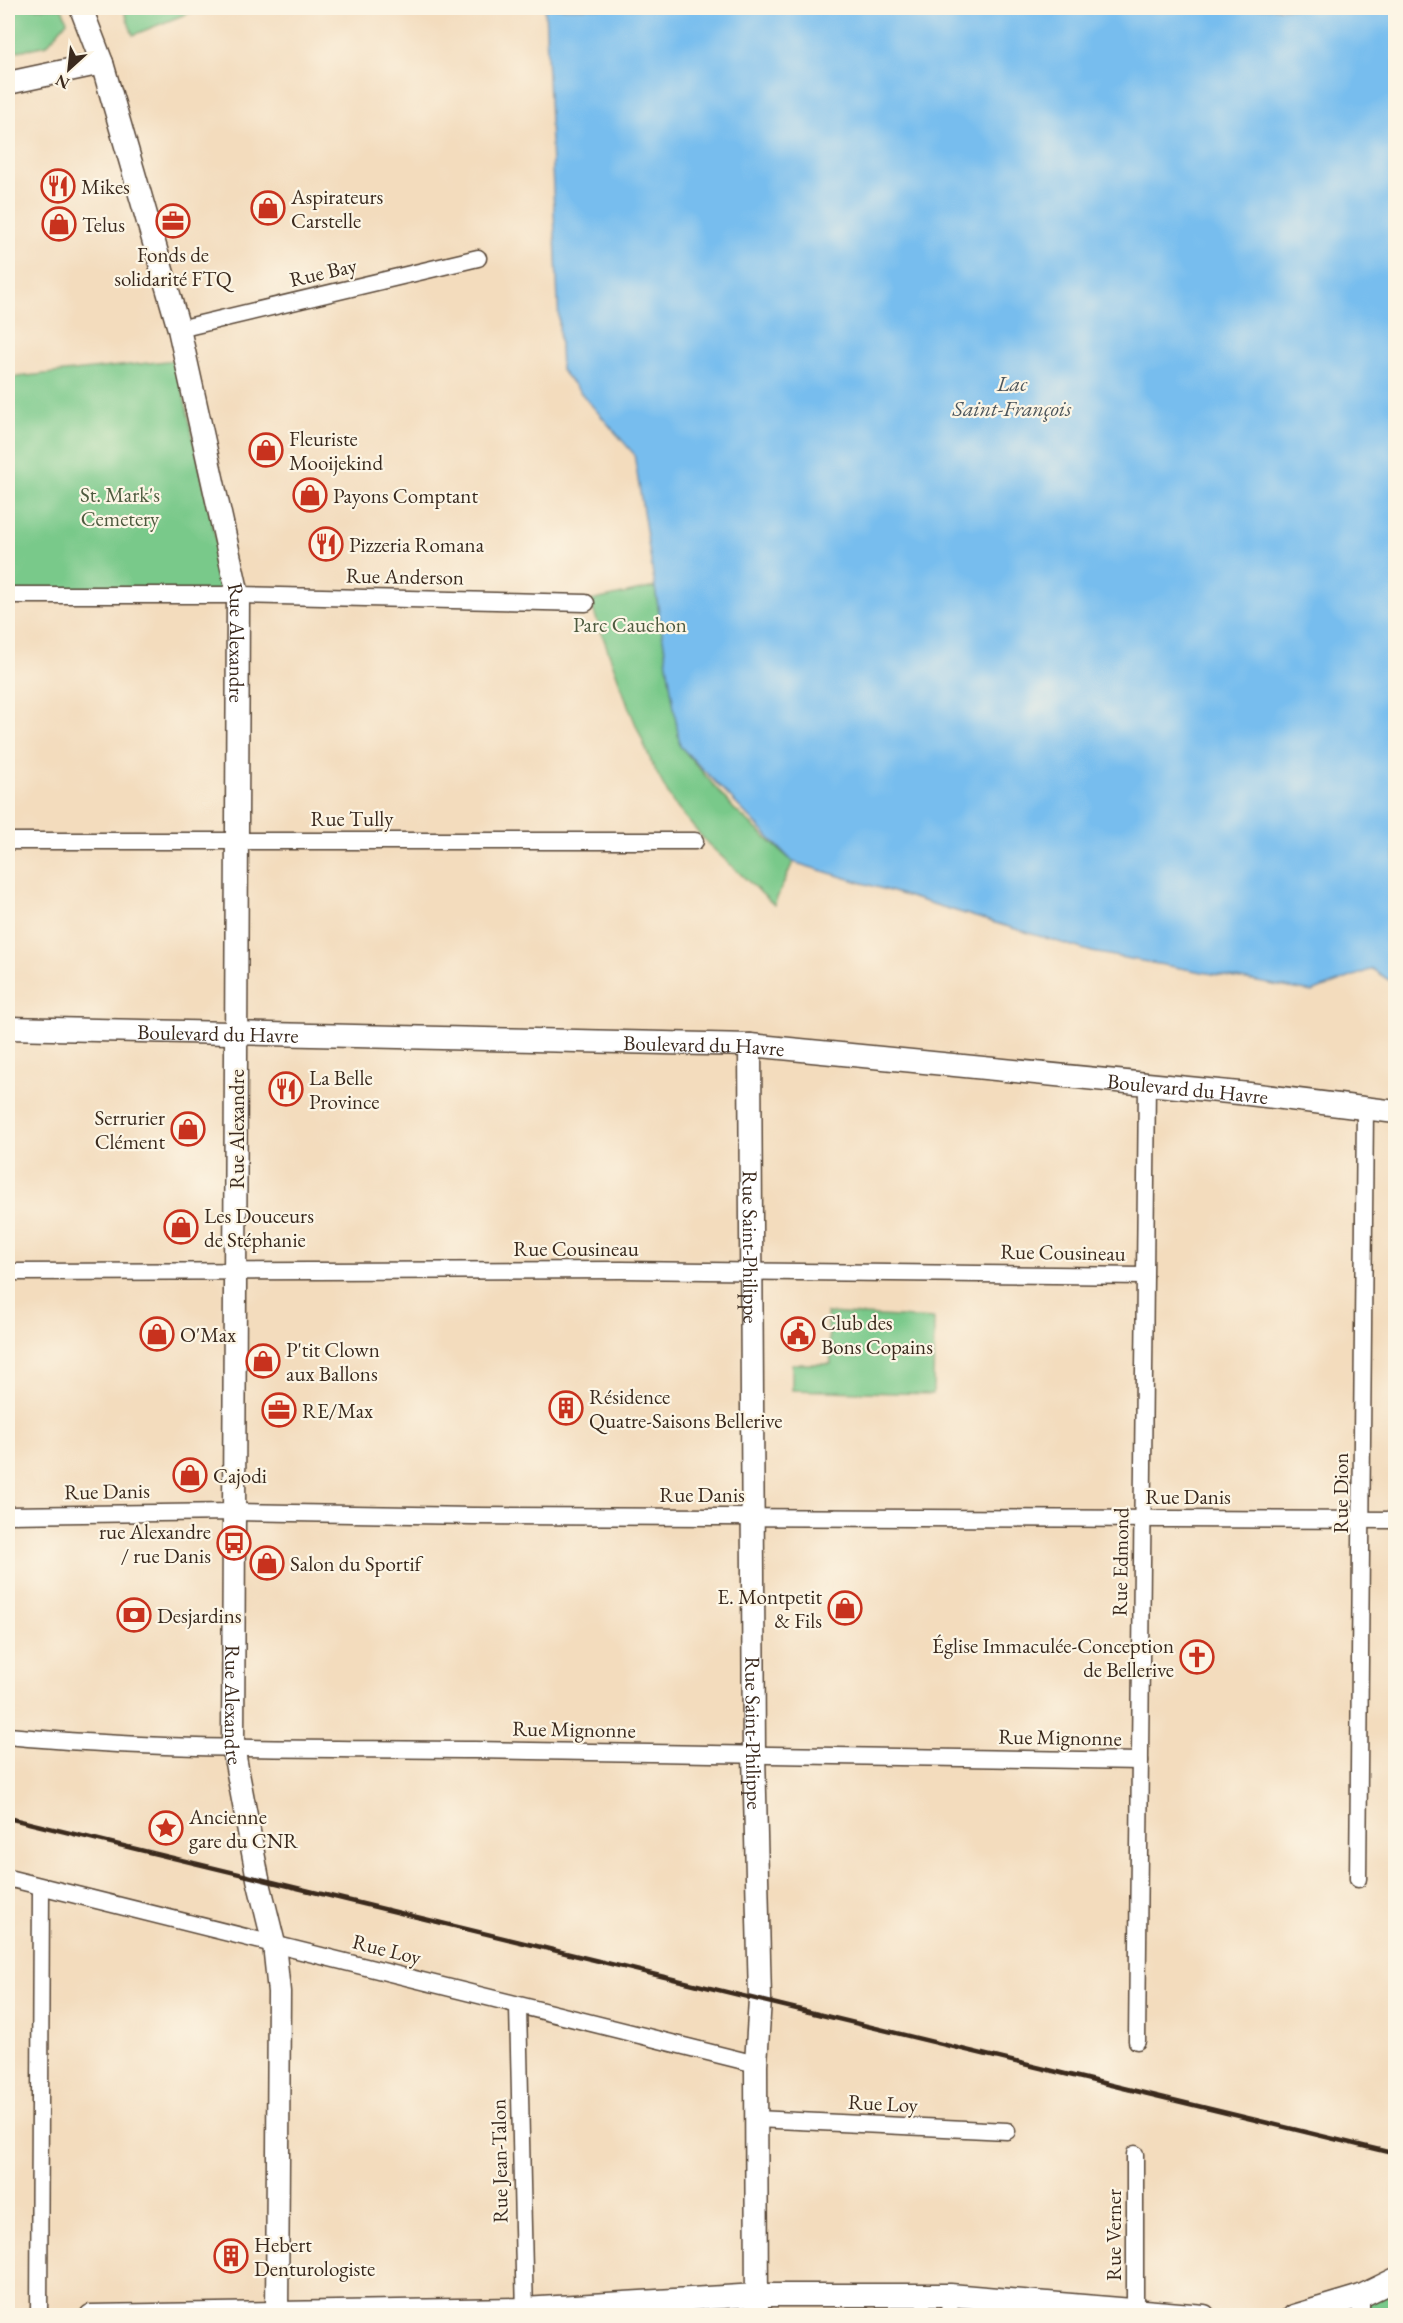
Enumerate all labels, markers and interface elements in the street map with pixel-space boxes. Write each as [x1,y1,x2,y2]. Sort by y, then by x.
north arrow [39,39,99,99]
text: N [52,70,73,94]
restaurant icon: Mikes [40,168,76,204]
place label: Mikes [81,173,130,200]
place label: Aspirateurs Carstelle [290,183,384,234]
shop icon: Aspirateurs Carstelle [250,190,286,226]
office icon: Fonds de solidarité FTQ [155,203,191,239]
shop icon: Telus [41,206,77,242]
place label: Telus [82,211,125,238]
place label: Fonds de solidarité FTQ [114,241,235,293]
street label: Rue Bay [287,251,360,293]
water label: Lac Saint-François [952,369,1072,423]
place label: Fleuriste Mooijekind [289,425,383,476]
shop icon: Fleuriste Mooijekind [248,432,284,468]
shop icon: Payons Comptant [292,477,328,513]
park label: St. Mark's Cemetery [80,481,160,532]
place label: Payons Comptant [333,482,478,509]
restaurant icon: Pizzeria Romana [308,526,344,562]
place label: Pizzeria Romana [349,531,485,558]
street label: Rue Anderson [346,561,464,591]
street label: Rue Alexandre [222,580,252,703]
park label: Parc Cauchon [573,611,687,638]
street label: Rue Tully [311,805,394,832]
street label: Boulevard du Havre [137,1017,299,1048]
street label: Boulevard du Havre [623,1029,786,1062]
place label: La Belle Province [309,1064,379,1115]
street label: Boulevard du Havre [1106,1067,1270,1110]
street label: Rue Alexandre [223,1069,250,1189]
restaurant icon: La Belle Province [268,1071,304,1107]
place label: Serrurier Clément [95,1104,165,1155]
shop icon: Serrurier Clément [170,1111,206,1147]
street label: Rue Saint-Philippe [737,1170,765,1324]
place label: Les Douceurs de Stéphanie [204,1202,314,1253]
shop icon: Les Douceurs de Stéphanie [163,1209,199,1245]
street label: Rue Cousineau [513,1235,639,1262]
street label: Rue Cousineau [1000,1237,1126,1267]
place label: Club des Bons Copains [821,1309,933,1360]
shop icon: O'Max [139,1316,175,1352]
public building icon: Club des Bons Copains [780,1316,816,1352]
place label: O'Max [180,1321,236,1348]
place label: P'tit Clown aux Ballons [286,1336,380,1387]
shop icon: P'tit Clown aux Ballons [245,1343,281,1379]
place label: Résidence Quatre-Saisons Bellerive [589,1383,782,1435]
building icon: Résidence Quatre-Saisons Bellerive [548,1390,584,1426]
office icon: RE/Max [261,1392,297,1428]
place label: RE/Max [302,1397,373,1424]
street label: Rue Dion [1327,1453,1354,1533]
shop icon: Cajodi [172,1457,208,1493]
place label: Cajodi [213,1462,267,1489]
street label: Rue Danis [64,1477,150,1505]
street label: Rue Danis [659,1481,745,1508]
street label: Rue Danis [1145,1483,1231,1510]
street label: Rue Edmond [1106,1507,1134,1617]
place label: rue Alexandre / rue Danis [99,1518,211,1569]
bus stop icon: rue Alexandre / rue Danis [216,1525,252,1561]
shop icon: Salon du Sportif [249,1545,285,1581]
place label: Salon du Sportif [290,1550,424,1577]
place label: E. Montpetit & Fils [717,1583,822,1634]
shop icon: E. Montpetit & Fils [827,1590,863,1626]
bank icon: Desjardins [116,1597,152,1633]
place label: Desjardins [157,1602,242,1629]
place label: Église Immaculée-Conception de Bellerive [932,1632,1174,1683]
church icon: Église Immaculée-Conception de Bellerive [1179,1639,1215,1675]
street label: Rue Alexandre [219,1645,250,1767]
street label: Rue Saint-Philippe [740,1656,769,1810]
street label: Rue Mignonne [512,1714,636,1744]
street label: Rue Mignonne [998,1722,1122,1752]
place label: Ancienne gare du CNR [188,1803,299,1854]
place icon: Ancienne gare du CNR [148,1810,184,1846]
street label: Rue Loy [350,1927,425,1971]
street label: Rue Loy [847,2088,919,2118]
street label: Rue Jean-Talon [484,2099,514,2223]
street label: Rue Verner [1100,2189,1127,2281]
place label: Hebert Denturologiste [254,2231,375,2282]
building icon: Hebert Denturologiste [213,2238,249,2274]

